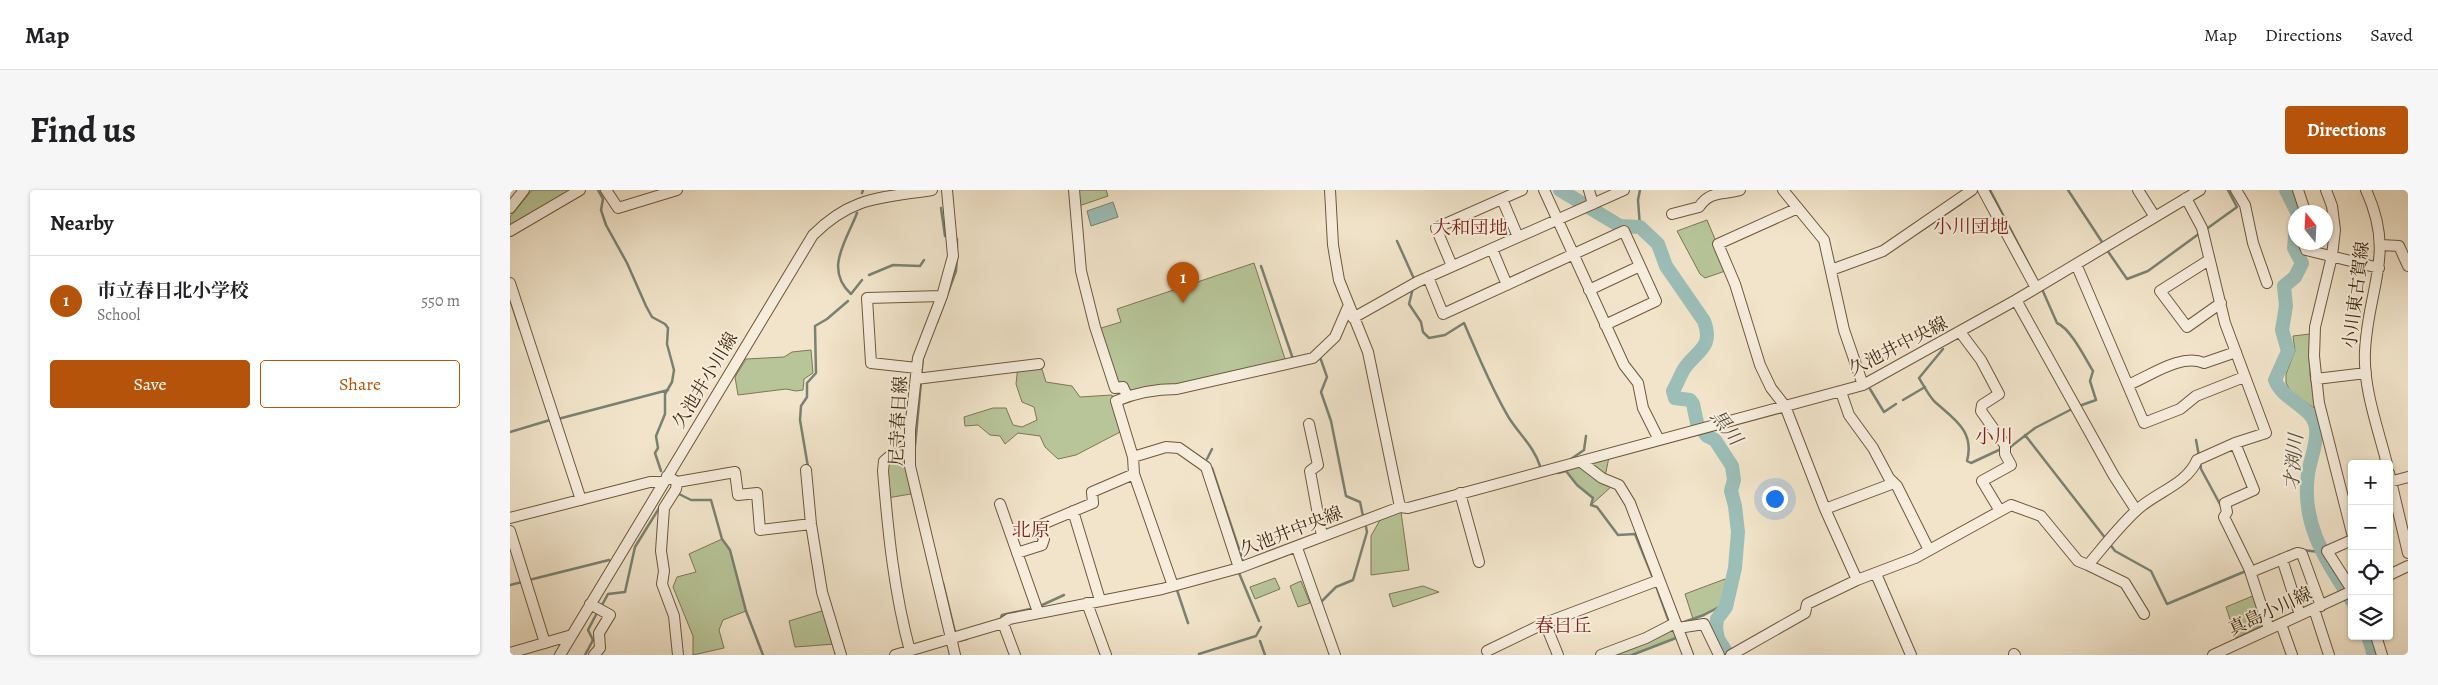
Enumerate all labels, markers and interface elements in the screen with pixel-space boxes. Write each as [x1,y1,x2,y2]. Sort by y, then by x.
text: Map [25,19,69,51]
text: Map [2204,23,2237,47]
text: Directions [2265,23,2342,47]
text: Saved [2370,23,2413,47]
text: Find us [30,106,136,154]
button: Directions [2285,106,2408,154]
north arrow [2288,205,2333,250]
text: Nearby [50,209,113,237]
district label: 小川団地 [1933,214,2009,240]
district label: 大和団地 [1432,215,1508,241]
street label: 小川東古賀線 [2338,240,2374,350]
pin: 1 [1167,262,1199,303]
text: 市立春日北小学校 [97,278,249,304]
text: 1 [63,290,69,312]
text: 550 m [421,290,460,312]
text: School [97,304,140,326]
street label: 久池井中央線 [1844,311,1952,381]
street label: 久池井小川線 [667,328,743,432]
button: Save [50,360,250,408]
button: Share [260,360,460,408]
street label: 尼寺春日線 [884,375,912,467]
water label: 黒川 [1704,405,1749,452]
district label: 小川 [1975,424,2013,450]
water label: 才渕川 [2279,431,2310,492]
map controls [2348,460,2393,640]
button: + [2348,460,2393,505]
your location [1762,486,1788,512]
street label: 久池井中央線 [1236,500,1346,562]
button: − [2348,505,2393,550]
district label: 北原 [1012,517,1050,543]
button: locate [2348,550,2393,595]
street label: 真島小川線 [2224,581,2316,641]
button: layers [2348,595,2393,640]
district label: 春日丘 [1534,613,1592,639]

